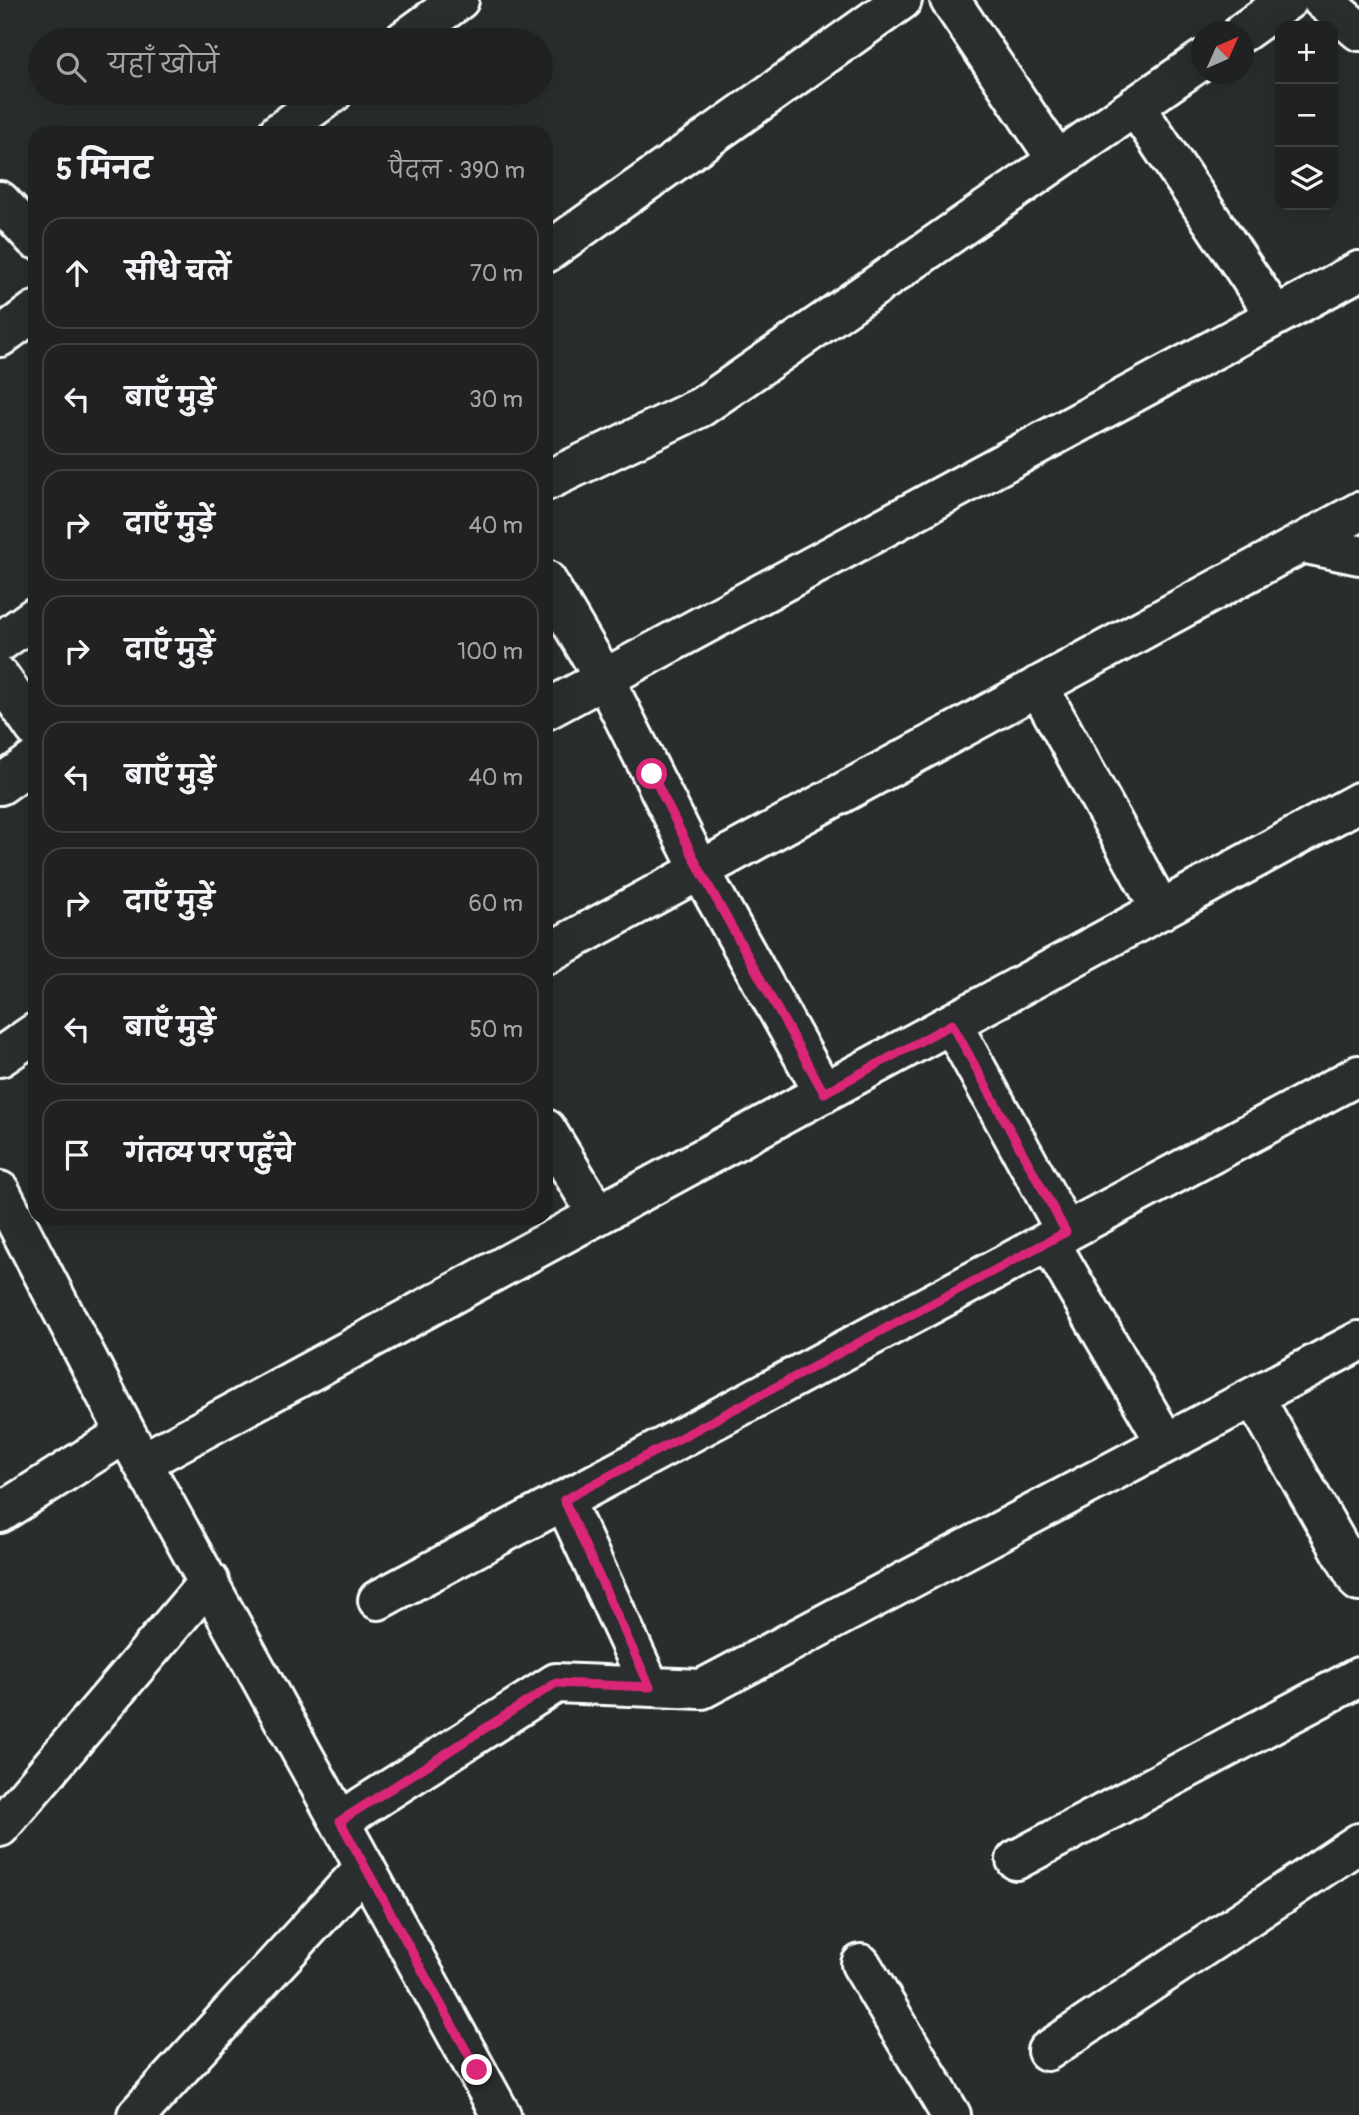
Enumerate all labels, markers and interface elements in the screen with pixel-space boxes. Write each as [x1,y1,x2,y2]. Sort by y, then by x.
north arrow [1191,21,1254,84]
map controls [1275,21,1338,210]
button: + [1275,21,1338,84]
search box [28,28,553,105]
icon: search [52,48,90,86]
text: यहाँ खोजें [108,49,219,81]
button: − [1275,84,1338,147]
button: layers [1275,147,1338,210]
text: 5 मिनट [56,151,152,188]
text: पैदल · 390 m [389,156,525,185]
icon: ahead [58,254,96,292]
text: सीधे चलें [125,256,230,288]
text: 70 m [470,259,523,288]
icon: left [58,380,96,418]
text: बाएँ मुड़ें [125,382,215,414]
text: 30 m [469,385,523,414]
icon: right [58,506,96,544]
text: दाएँ मुड़ें [125,508,214,540]
text: 40 m [469,511,523,540]
icon: right [58,632,96,670]
text: दाएँ मुड़ें [125,634,214,666]
text: 100 m [457,637,523,666]
icon: left [58,758,96,796]
route start [636,758,667,789]
text: बाएँ मुड़ें [125,760,215,792]
text: 40 m [469,763,523,792]
icon: right [58,884,96,922]
text: दाएँ मुड़ें [125,886,214,918]
text: 60 m [468,889,523,918]
icon: left [58,1010,96,1048]
text: बाएँ मुड़ें [125,1012,215,1044]
text: 50 m [469,1015,523,1044]
icon: arrive [58,1136,96,1174]
text: गंतव्य पर पहुँचे [125,1138,294,1170]
route end [461,2054,492,2085]

